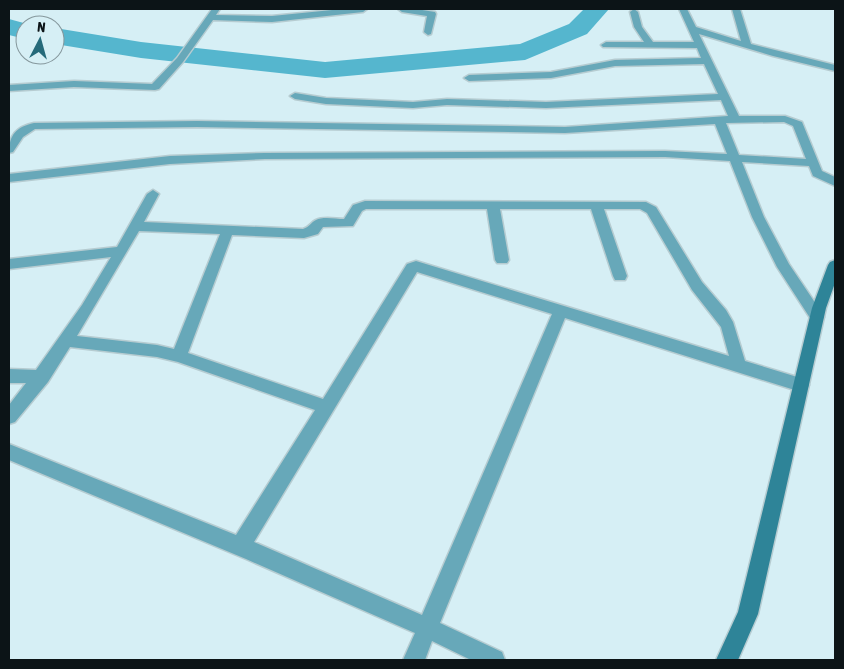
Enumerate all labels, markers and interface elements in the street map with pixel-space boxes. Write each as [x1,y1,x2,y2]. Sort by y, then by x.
north arrow [15,15,65,65]
text: N [36,19,46,35]

